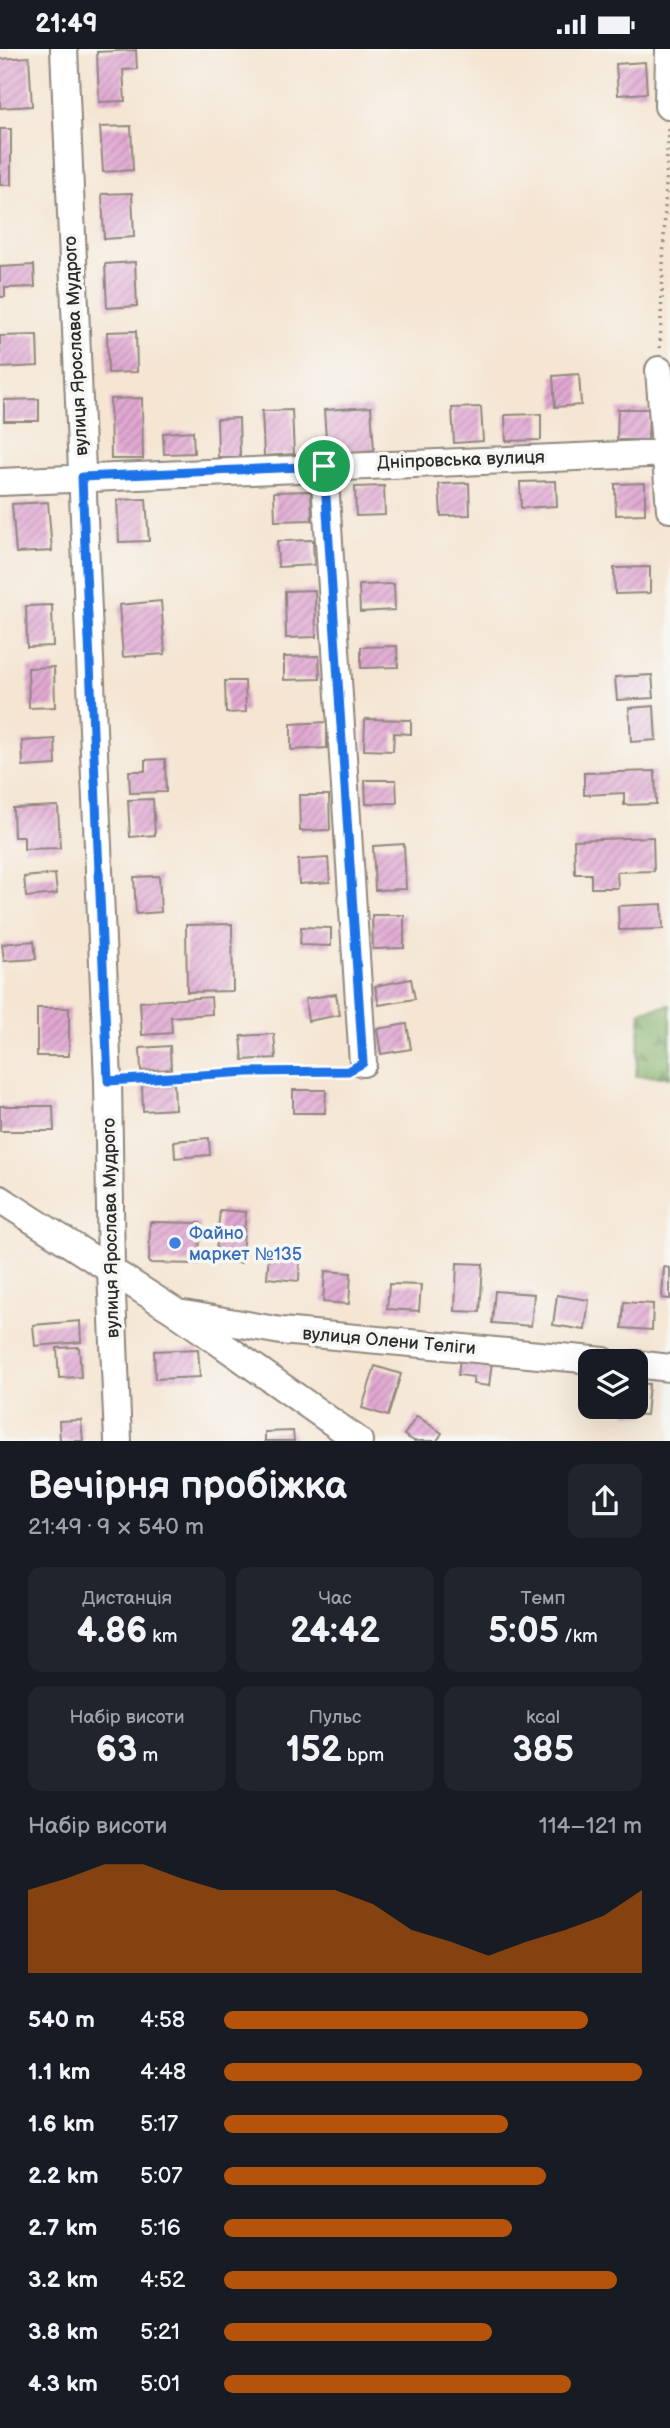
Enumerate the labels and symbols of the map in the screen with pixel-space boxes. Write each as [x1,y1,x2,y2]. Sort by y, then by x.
street label: вулиця Ярослава Мудрого [60,236,92,456]
pin [294,436,354,496]
street label: Дніпровська вулиця [377,447,545,473]
street label: вулиця Ярослава Мудрого [99,1118,123,1338]
place label: Файно маркет №135 [189,1223,302,1265]
marker: Файно маркет №135 [167,1235,183,1251]
street label: вулиця Олени Теліги [301,1323,477,1359]

